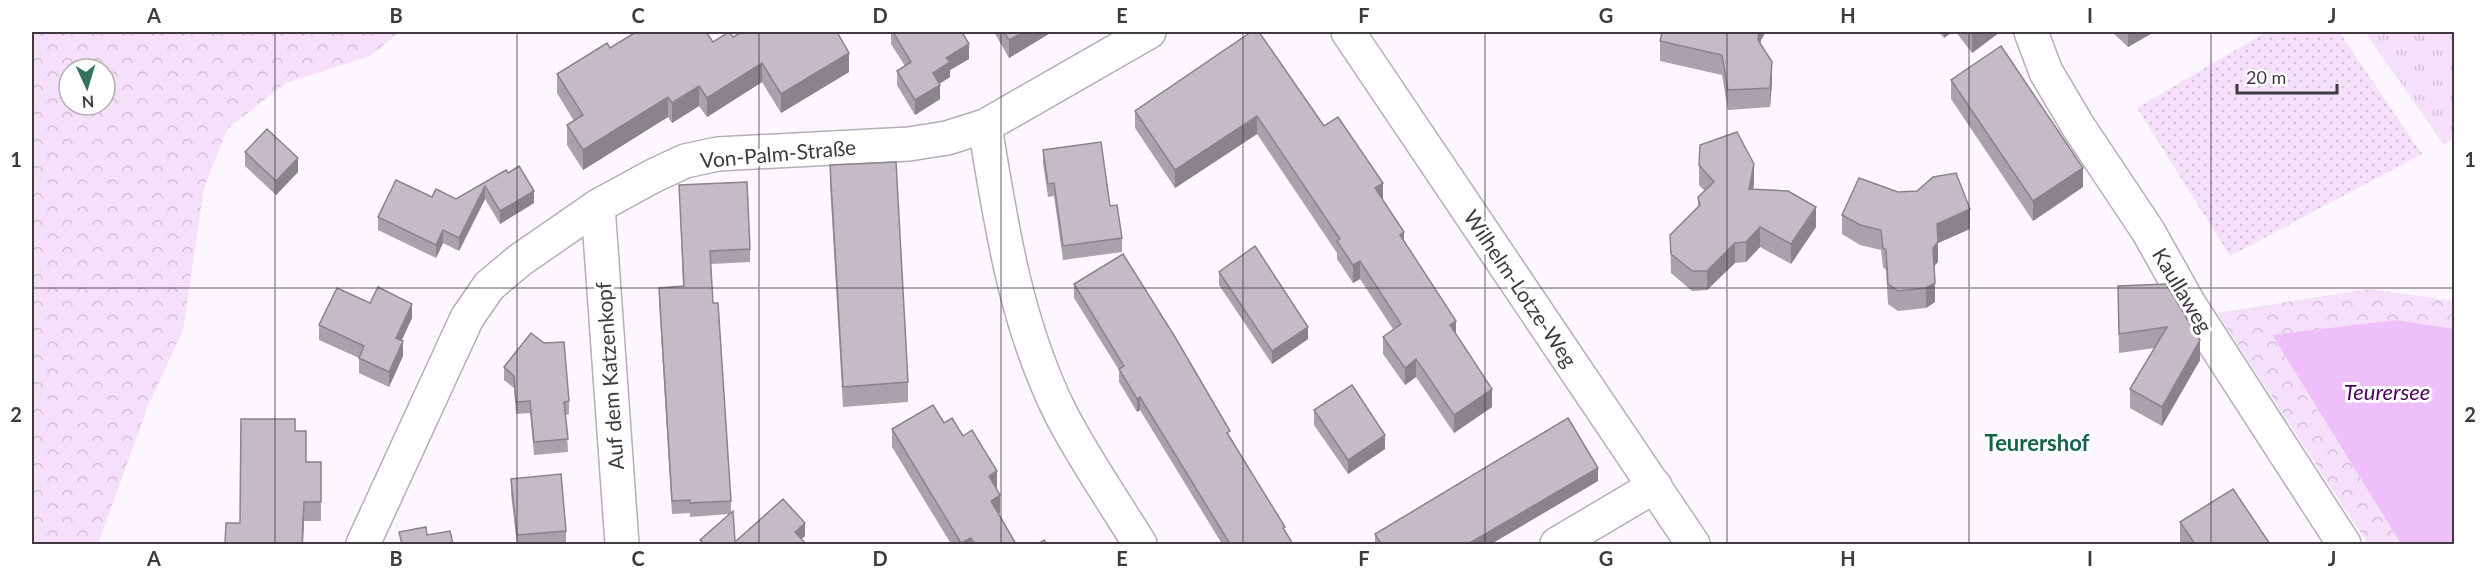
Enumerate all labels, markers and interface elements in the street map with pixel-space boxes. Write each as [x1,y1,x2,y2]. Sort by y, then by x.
text: A [146,3,161,27]
text: B [389,3,403,27]
text: C [631,3,645,27]
text: D [872,3,888,27]
text: E [1116,3,1128,27]
text: F [1358,3,1370,27]
text: G [1599,3,1613,27]
text: H [1840,3,1856,27]
text: I [2087,3,2093,27]
text: J [2328,3,2336,27]
north arrow [57,57,117,117]
scale bar [2237,57,2338,95]
text: 20 m [2246,66,2286,88]
text: N [81,93,95,112]
street label: Von-Palm-Straße [699,134,857,172]
text: 1 [10,147,22,171]
text: 1 [2464,147,2476,171]
street label: Wilhelm-Lotze-Weg [1459,205,1583,371]
street label: Kaullaweg [2148,243,2218,337]
street label: Auf dem Katzenkopf [590,281,628,471]
water label: Teurersee [2344,378,2430,405]
text: 2 [10,402,22,426]
text: 2 [2464,402,2476,426]
district label: Teurershof [1985,429,2090,456]
text: A [146,546,161,570]
text: B [389,546,403,570]
text: C [631,546,645,570]
text: D [872,546,888,570]
text: E [1116,546,1128,570]
text: F [1358,546,1370,570]
text: G [1599,546,1613,570]
text: H [1840,546,1856,570]
text: I [2087,546,2093,570]
text: J [2328,546,2336,570]

